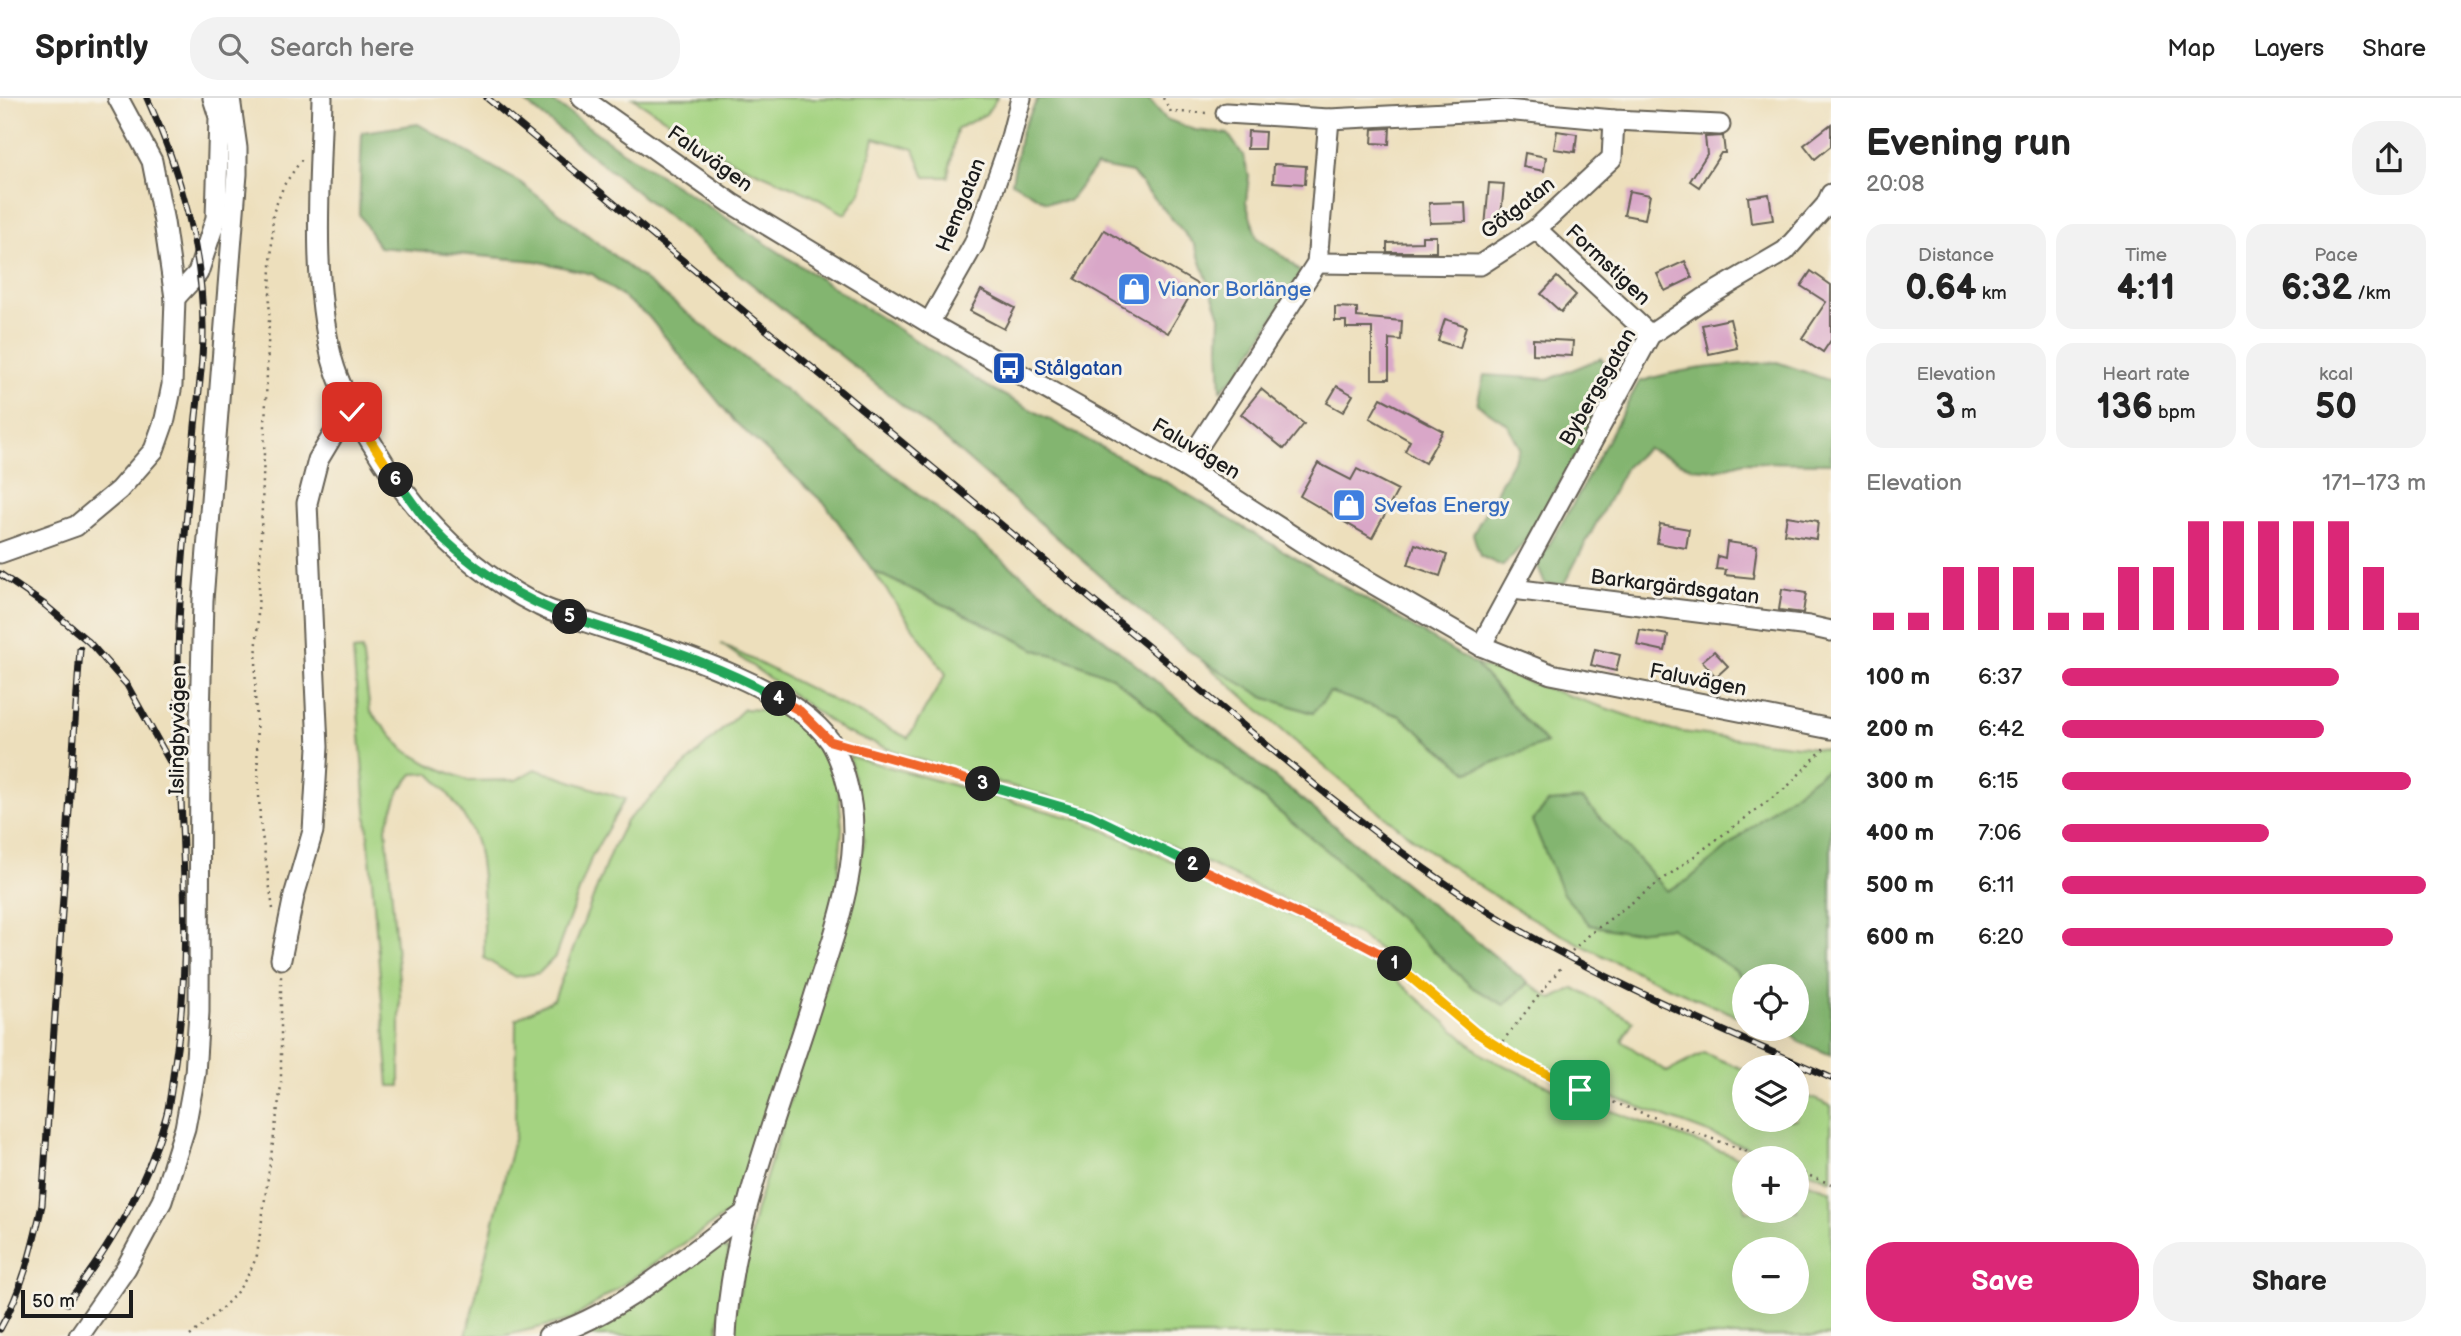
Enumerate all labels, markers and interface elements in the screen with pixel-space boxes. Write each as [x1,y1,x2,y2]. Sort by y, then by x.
search box [190,17,680,80]
text: Sprintly [35,28,148,68]
icon: search [214,29,252,67]
text: Search here [270,33,414,64]
text: Map [2167,34,2215,63]
text: Layers [2253,34,2324,63]
text: Share [2362,34,2426,63]
street label: Faluvägen [663,121,757,197]
text: Evening run [1866,121,2071,166]
button: share [2352,121,2426,195]
street label: Hemgatan [931,155,991,255]
text: 20:08 [1866,170,1925,198]
street label: Götgatan [1476,171,1560,245]
street label: Formstigen [1560,219,1656,311]
text: Distance [1918,244,1994,267]
text: Time [2125,244,2167,267]
text: Pace [2314,244,2358,267]
text: 0.64 [1905,267,1977,310]
text: 4:11 [2117,267,2175,310]
text: 6:32 [2281,267,2352,310]
shop icon: Vianor Borlänge [1115,270,1153,308]
place label: Vianor Borlänge [1158,277,1312,302]
text: km [1977,282,2007,305]
text: /km [2352,282,2391,305]
street label: Bybergsgatan [1554,324,1642,450]
bus stop icon: Stålgatan [990,349,1028,387]
place label: Stålgatan [1034,356,1123,381]
text: Elevation [1916,363,1996,386]
text: Heart rate [2102,363,2190,386]
text: kcal [2319,363,2353,386]
pin [322,382,382,442]
text: 3 [1935,386,1956,429]
text: 136 [2097,386,2153,429]
text: 50 [2315,386,2357,429]
icon: check [333,393,371,431]
text: m [1956,401,1977,424]
text: bpm [2153,401,2195,424]
street label: Faluvägen [1147,413,1245,485]
pin: 6 [378,462,414,498]
text: 6 [390,468,401,491]
text: Elevation [1866,469,1962,497]
text: 171–173 m [2322,469,2426,497]
shop icon: Svefas Energy [1330,486,1368,524]
place label: Svefas Energy [1374,493,1510,518]
street label: Barkargärdsgatan [1589,564,1761,610]
pin: 5 [552,600,588,634]
text: 5 [564,605,575,628]
street label: Faluvägen [1647,658,1749,702]
text: 100 m [1866,663,1930,691]
text: 6:37 [1978,663,2022,691]
street label: Islingbyvägen [164,665,192,795]
pin: 4 [762,682,796,716]
text: 4 [773,687,784,710]
text: 200 m [1866,715,1934,743]
text: 6:42 [1978,715,2024,743]
pin: 3 [965,766,1000,802]
text: 300 m [1866,767,1934,795]
text: 6:15 [1978,767,2019,795]
text: 3 [977,772,988,795]
text: 400 m [1866,819,1934,847]
text: 7:06 [1978,819,2022,847]
pin: 2 [1176,848,1210,882]
text: 2 [1187,853,1198,876]
text: 500 m [1866,871,1934,899]
text: 6:11 [1978,871,2015,899]
text: 600 m [1866,923,1934,951]
text: 6:20 [1978,923,2024,951]
pin: 1 [1378,946,1412,982]
text: 1 [1391,952,1399,975]
map controls [1732,964,1809,1314]
button: locate [1732,964,1809,1041]
button: layers [1732,1055,1809,1132]
pin [1550,1060,1610,1120]
icon: arrive [1561,1071,1599,1109]
button: + [1732,1146,1809,1223]
button: − [1732,1237,1809,1314]
button: Save [1866,1242,2139,1322]
button: Share [2153,1242,2426,1322]
scale bar [21,1287,133,1319]
text: 50 m [32,1290,75,1313]

